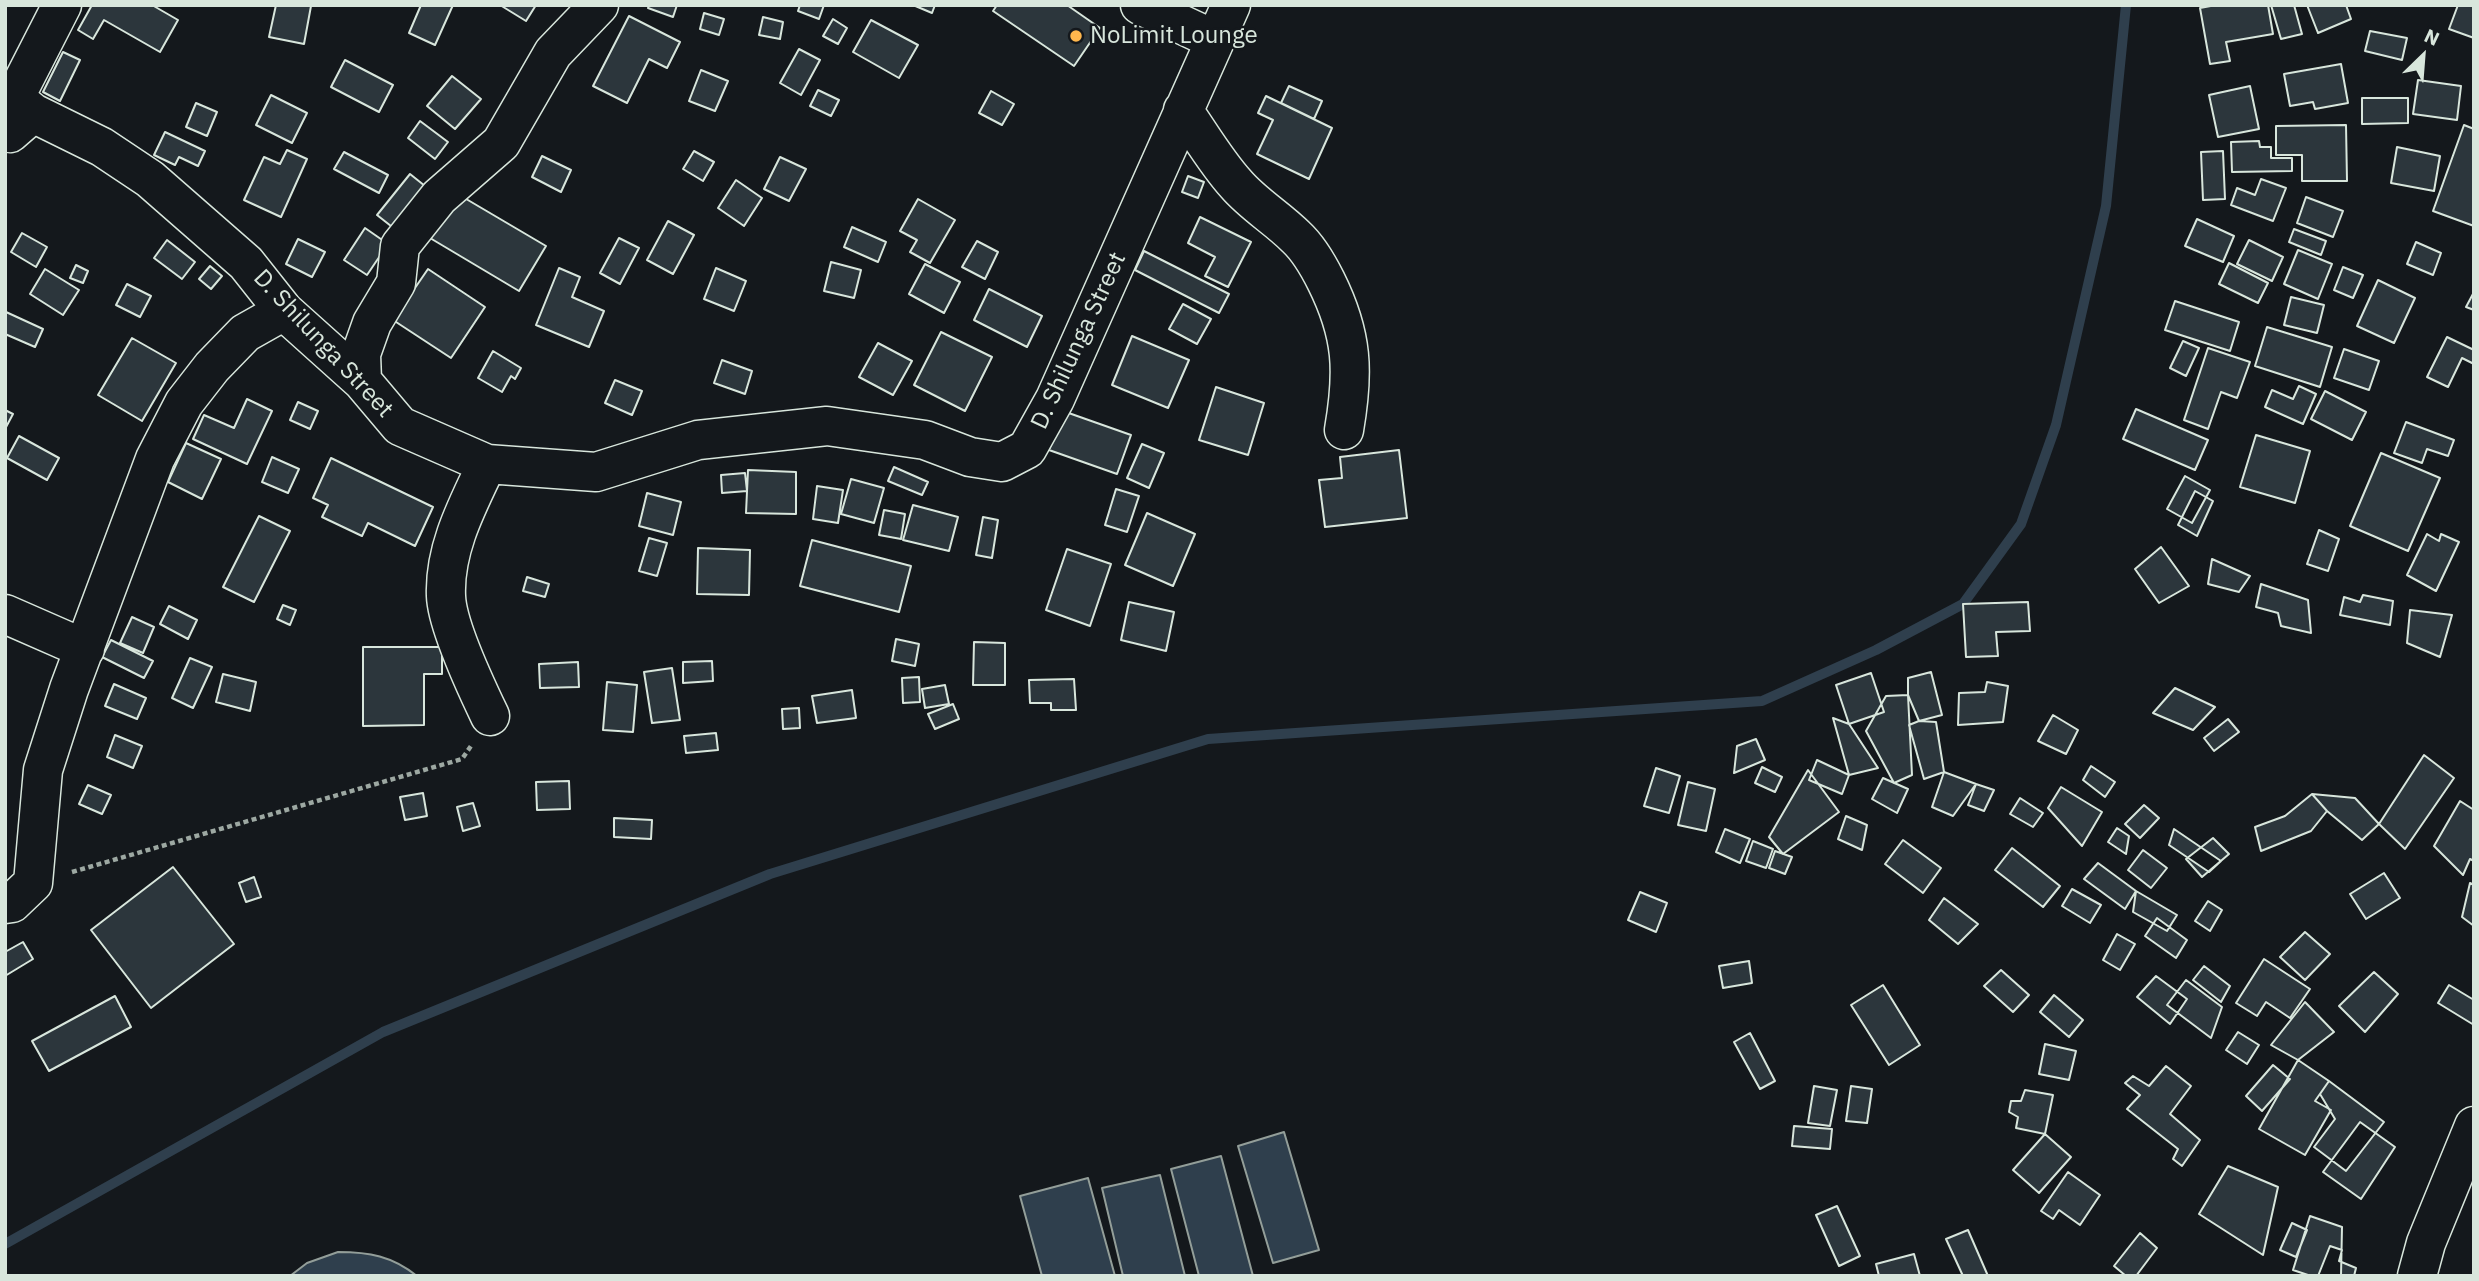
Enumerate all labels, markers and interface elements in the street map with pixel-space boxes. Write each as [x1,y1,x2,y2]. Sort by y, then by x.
north arrow [2388,21,2458,91]
place label: NoLimit Lounge [1090,22,1258,50]
text: N [2421,23,2443,51]
marker: NoLimit Lounge [1068,28,1084,44]
street label: D. Shilunga Street [1025,248,1133,434]
street label: D. Shilunga Street [247,264,399,424]

